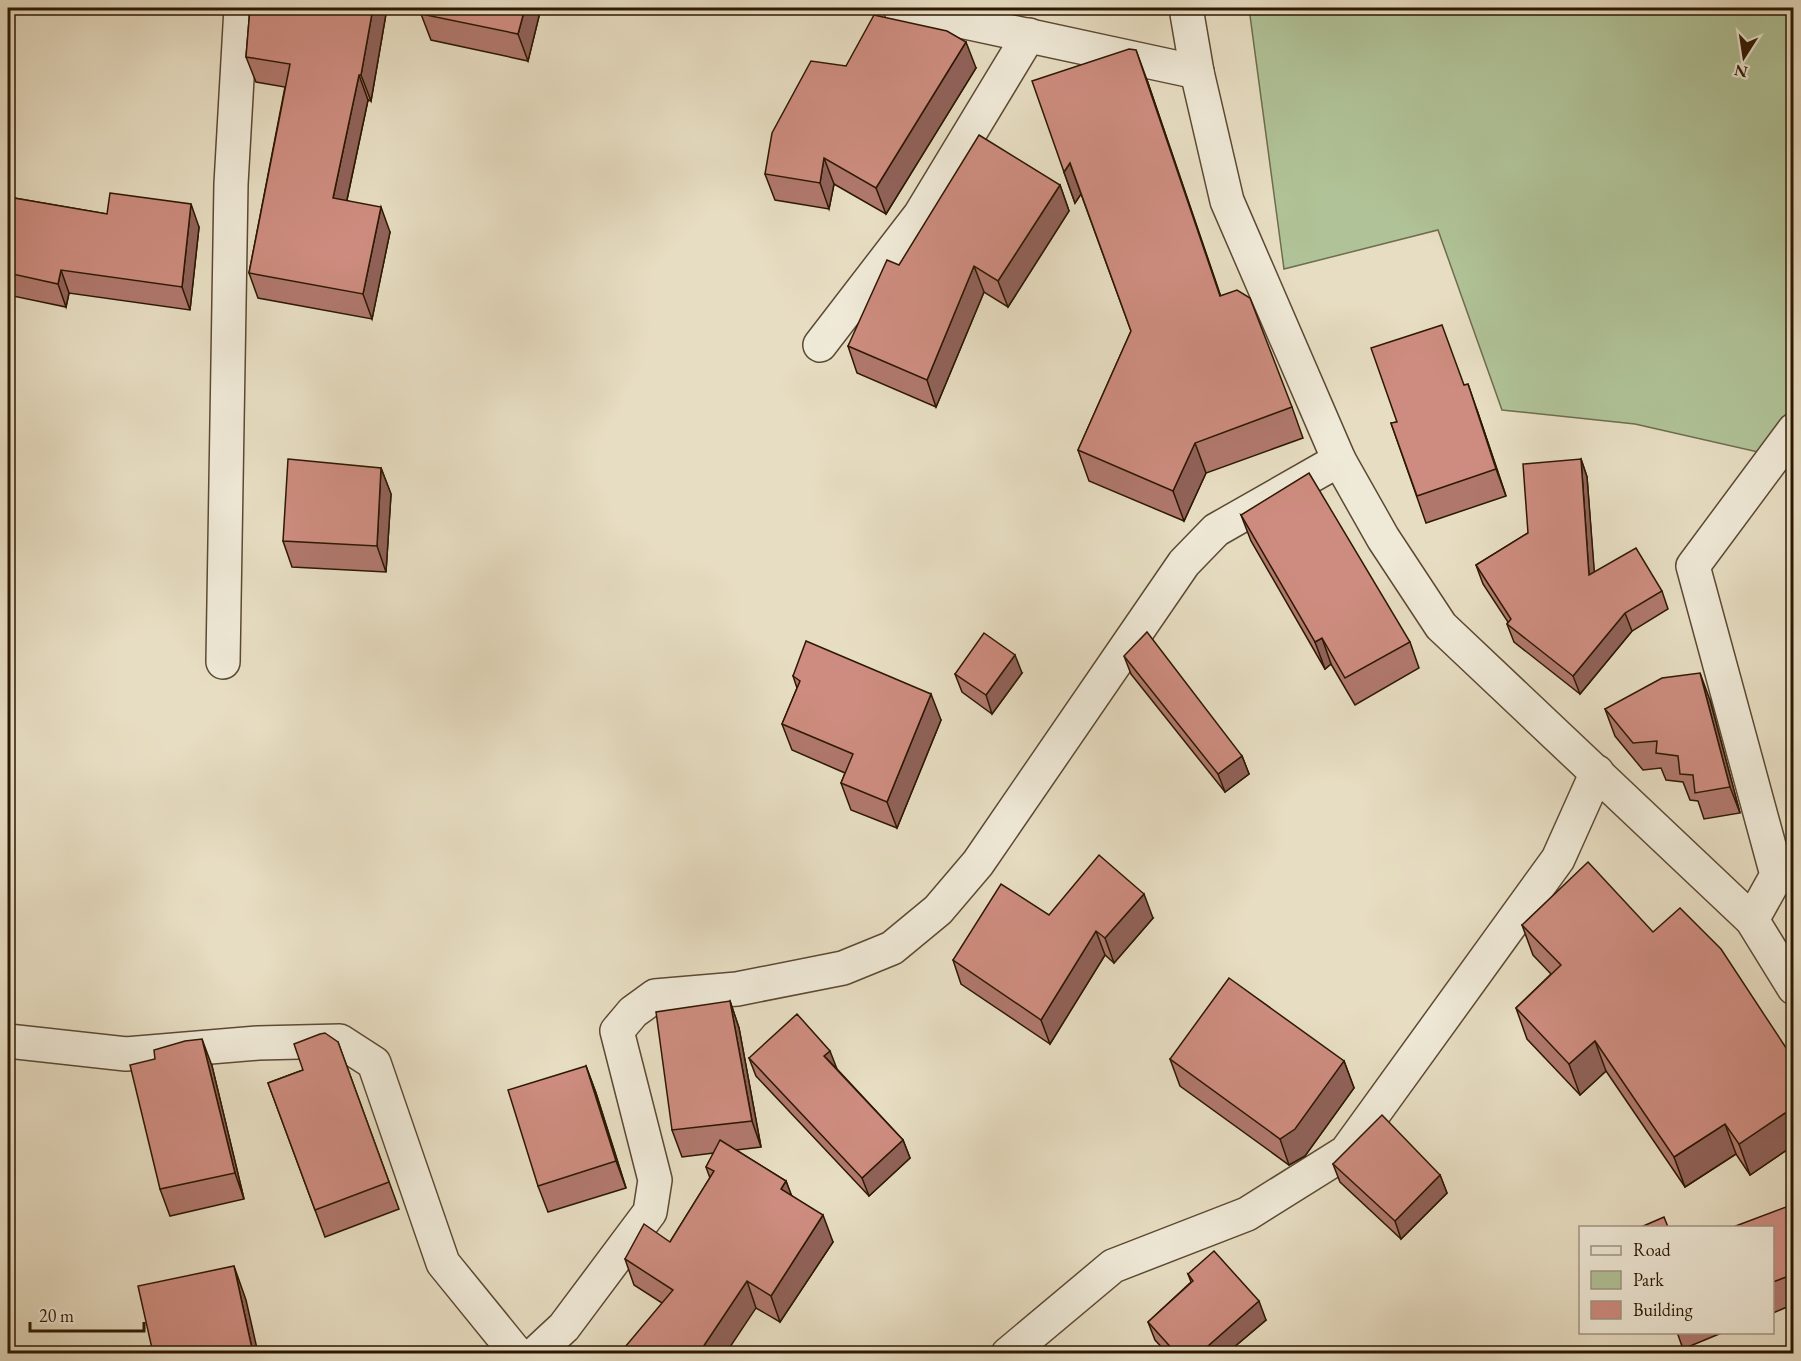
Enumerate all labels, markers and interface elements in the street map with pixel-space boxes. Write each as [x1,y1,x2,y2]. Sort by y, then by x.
north arrow [1714,27,1774,87]
text: N [1732,60,1750,83]
legend [1579,1226,1774,1334]
text: Road [1633,1238,1672,1261]
text: Park [1633,1268,1664,1291]
scale bar [30,1295,144,1333]
text: Building [1633,1298,1693,1321]
text: 20 m [39,1304,74,1327]

